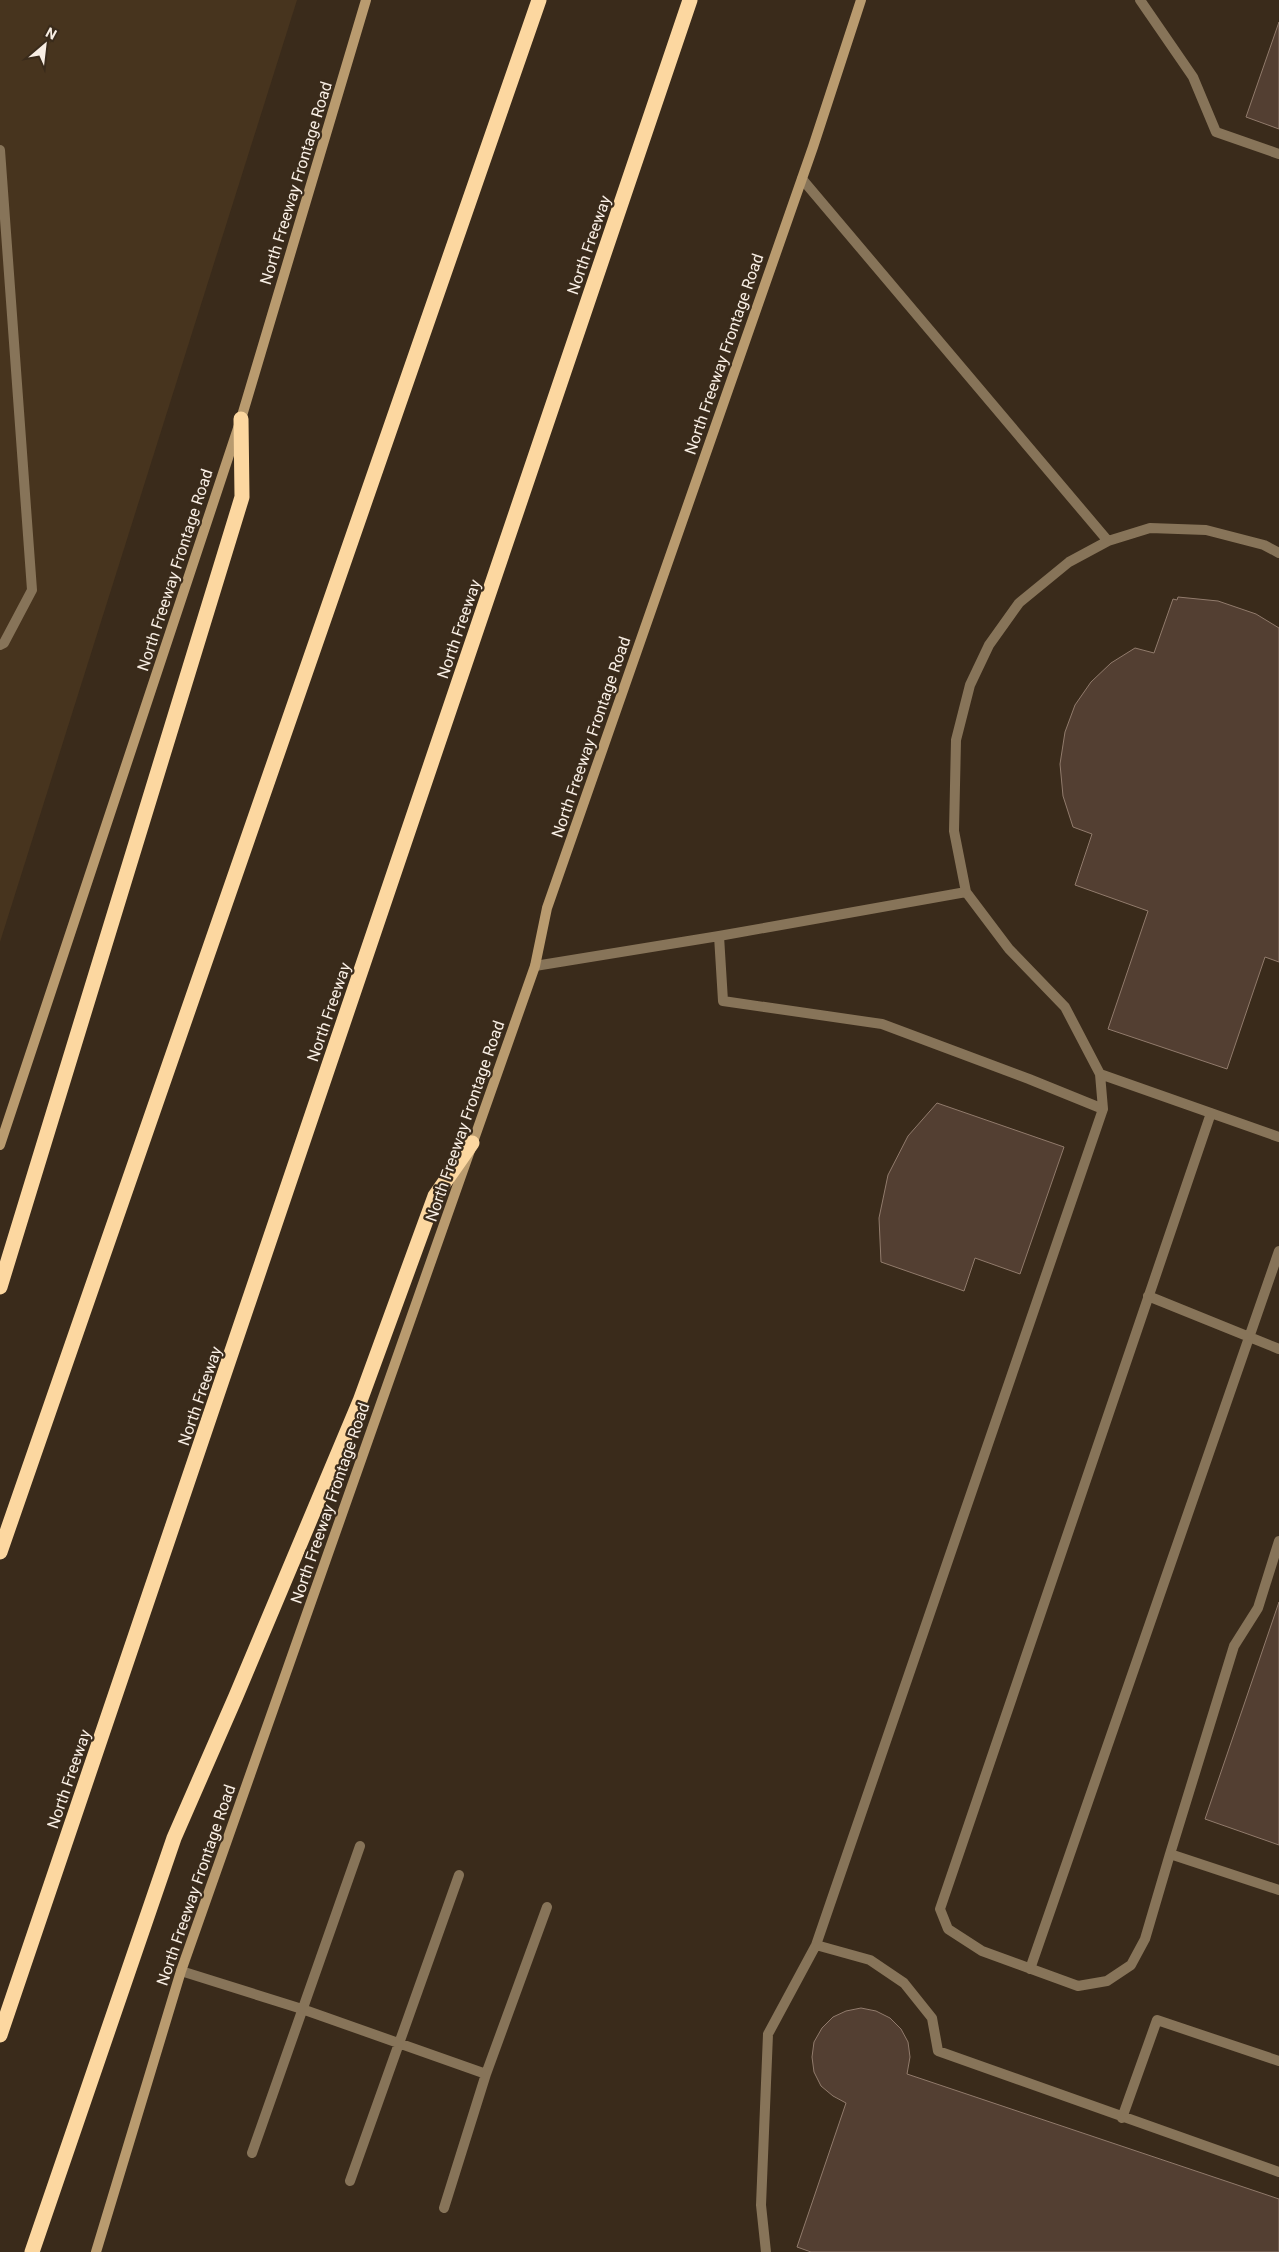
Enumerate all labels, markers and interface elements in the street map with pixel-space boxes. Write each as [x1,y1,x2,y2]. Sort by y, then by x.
north arrow [20,20,70,70]
text: N [43,24,59,43]
street label: North Freeway Frontage Road [256,79,336,287]
street label: North Freeway [563,193,615,297]
street label: North Freeway Frontage Road [681,251,767,457]
street label: North Freeway Frontage Road [133,467,217,673]
street label: North Freeway [433,577,485,681]
street label: North Freeway Frontage Road [548,634,634,840]
street label: North Freeway [303,960,355,1064]
street label: North Freeway Frontage Road [422,1018,508,1224]
street label: North Freeway [174,1344,226,1448]
street label: North Freeway Frontage Road [287,1400,373,1606]
street label: North Freeway [43,1727,95,1831]
street label: North Freeway Frontage Road [153,1782,239,1988]

